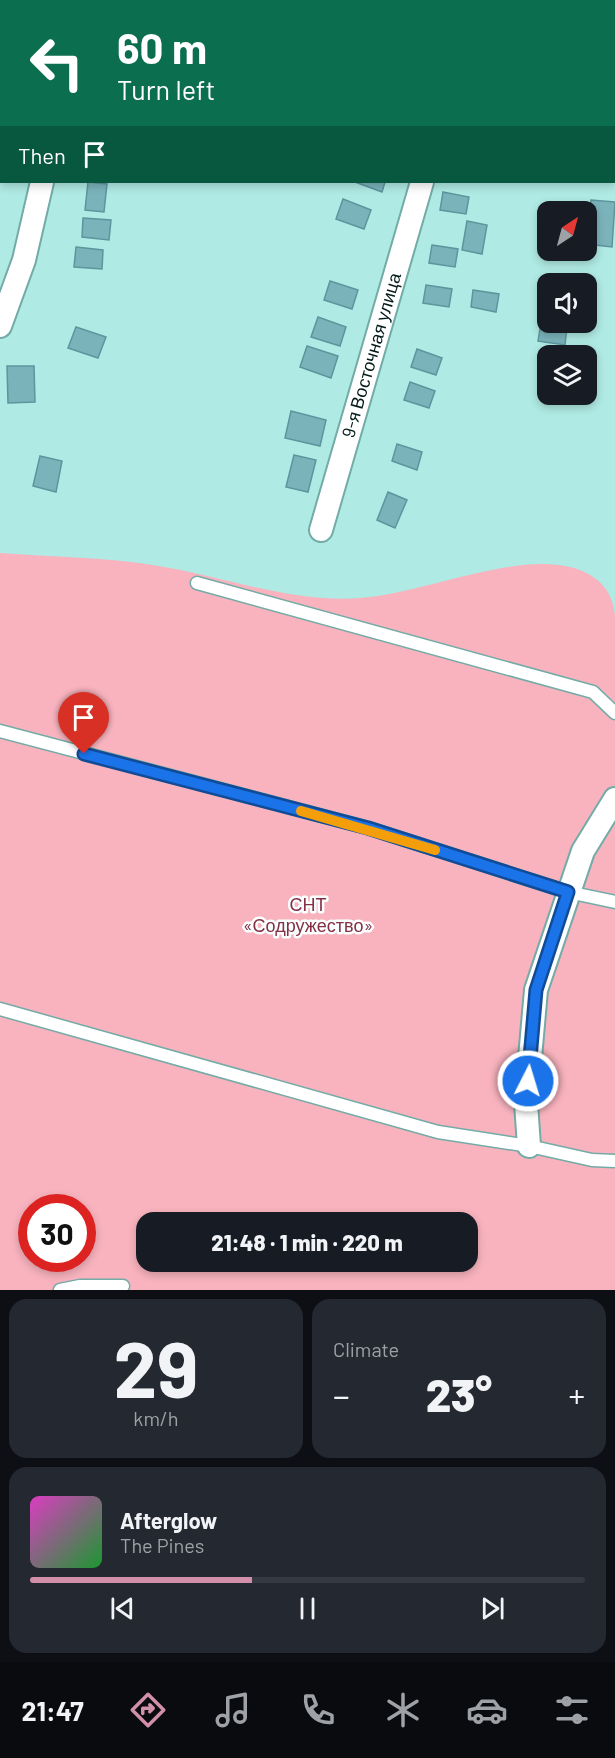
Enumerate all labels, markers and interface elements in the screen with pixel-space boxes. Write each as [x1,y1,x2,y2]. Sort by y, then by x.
text: 60 m [117,22,207,72]
icon: left [18,24,96,102]
text: Turn left [117,73,215,105]
icon: arrive [78,138,111,171]
text: Then [18,142,66,168]
north arrow [537,201,597,261]
map controls [537,201,597,405]
street label: 9-я Восточная улица [336,269,405,440]
button: sound [537,273,597,333]
button: layers [537,345,597,405]
pin [58,692,109,754]
icon: arrive [67,701,100,734]
park label: СНТ «Содружество» [243,893,373,936]
position arrow [496,1049,560,1113]
speed limit sign: 30 [18,1194,96,1272]
text: 21:48 · 1 min · 220 m [211,1229,403,1255]
text: 29 [113,1320,199,1414]
text: Climate [333,1337,399,1361]
text: 23° [426,1367,492,1421]
text: − [333,1375,350,1415]
text: + [568,1375,585,1415]
text: km/h [133,1406,179,1430]
text: Afterglow [120,1507,217,1533]
text: The Pines [120,1533,204,1557]
icon: previous [106,1592,139,1625]
icon: pause [291,1592,324,1625]
icon: next [476,1592,509,1625]
icon: directions [127,1689,169,1731]
icon: music [212,1689,254,1731]
icon: phone [297,1689,339,1731]
icon: climate [382,1689,424,1731]
icon: car [466,1689,508,1731]
icon: filters [551,1689,593,1731]
text: 21:47 [21,1694,84,1726]

